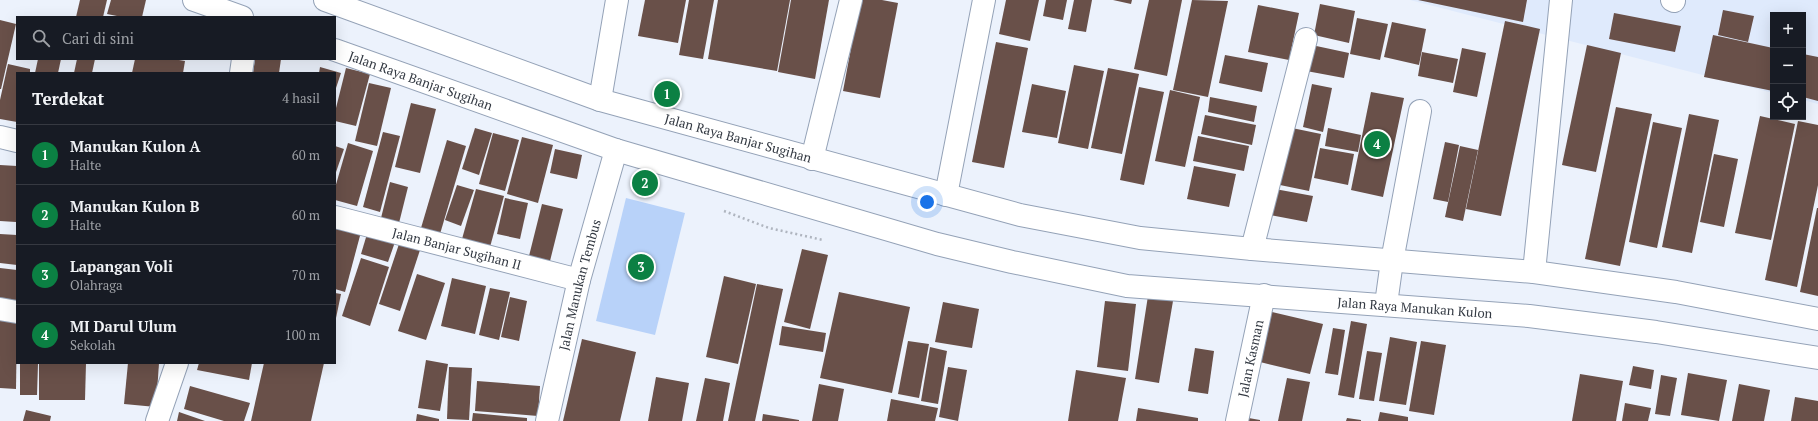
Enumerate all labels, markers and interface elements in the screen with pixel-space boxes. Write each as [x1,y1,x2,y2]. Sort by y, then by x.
map controls [1770,12,1806,120]
button: + [1770,12,1806,48]
search box [16,16,336,60]
icon: search [30,27,52,49]
text: Cari di sini [62,28,134,48]
street label: Jalan Raya Banjar Sugihan [346,47,495,114]
button: − [1770,48,1806,84]
pin: 1 [654,79,680,109]
button: locate [1770,84,1806,120]
text: Terdekat [32,87,104,110]
text: 4 hasil [282,89,320,107]
street label: Jalan Raya Banjar Sugihan [663,109,814,167]
pin: 4 [1364,129,1390,159]
text: Manukan Kulon A [70,136,200,156]
text: 1 [41,146,49,164]
text: 60 m [292,146,320,164]
text: Halte [70,156,101,174]
pin: 2 [632,168,658,198]
your location [917,192,937,212]
text: Manukan Kulon B [70,196,199,216]
text: 2 [41,206,49,224]
text: 60 m [292,206,320,224]
text: Halte [70,216,101,234]
street label: Jalan Manukan Tembus [554,217,605,352]
street label: Jalan Banjar Sugihan II [390,223,524,274]
pin: 3 [628,252,654,282]
text: Lapangan Voli [70,256,173,276]
text: 3 [41,266,49,284]
text: 70 m [292,266,320,284]
text: Olahraga [70,276,123,294]
street label: Jalan Raya Manukan Kulon [1337,293,1493,322]
text: MI Darul Ulum [70,316,177,336]
street label: Jalan Kasman [1233,318,1267,399]
text: 4 [41,326,49,344]
text: 100 m [285,326,320,344]
text: Sekolah [70,336,115,354]

